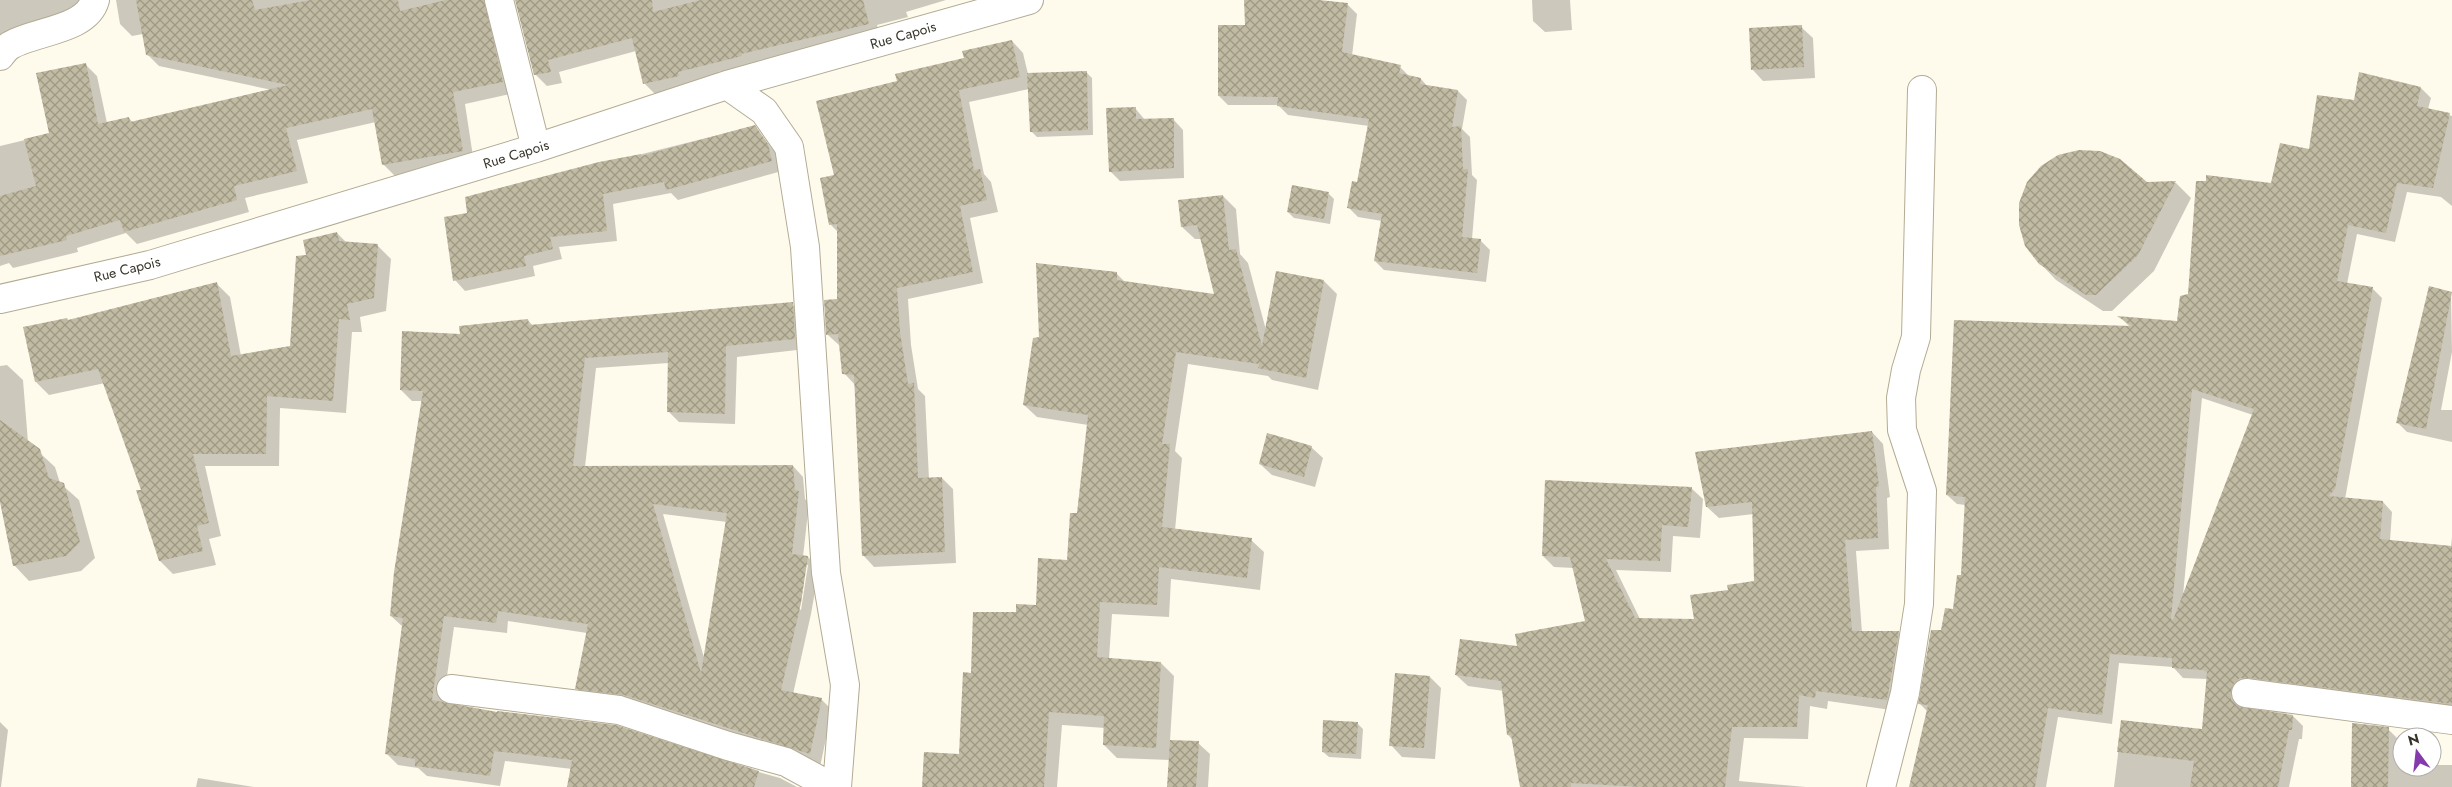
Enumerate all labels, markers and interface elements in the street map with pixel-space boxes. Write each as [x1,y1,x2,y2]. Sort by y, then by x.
street label: Rue Capois [868,16,939,54]
street label: Rue Capois [481,134,552,173]
street label: Rue Capois [92,251,163,287]
north arrow [2392,727,2442,777]
text: N [2406,728,2422,751]

